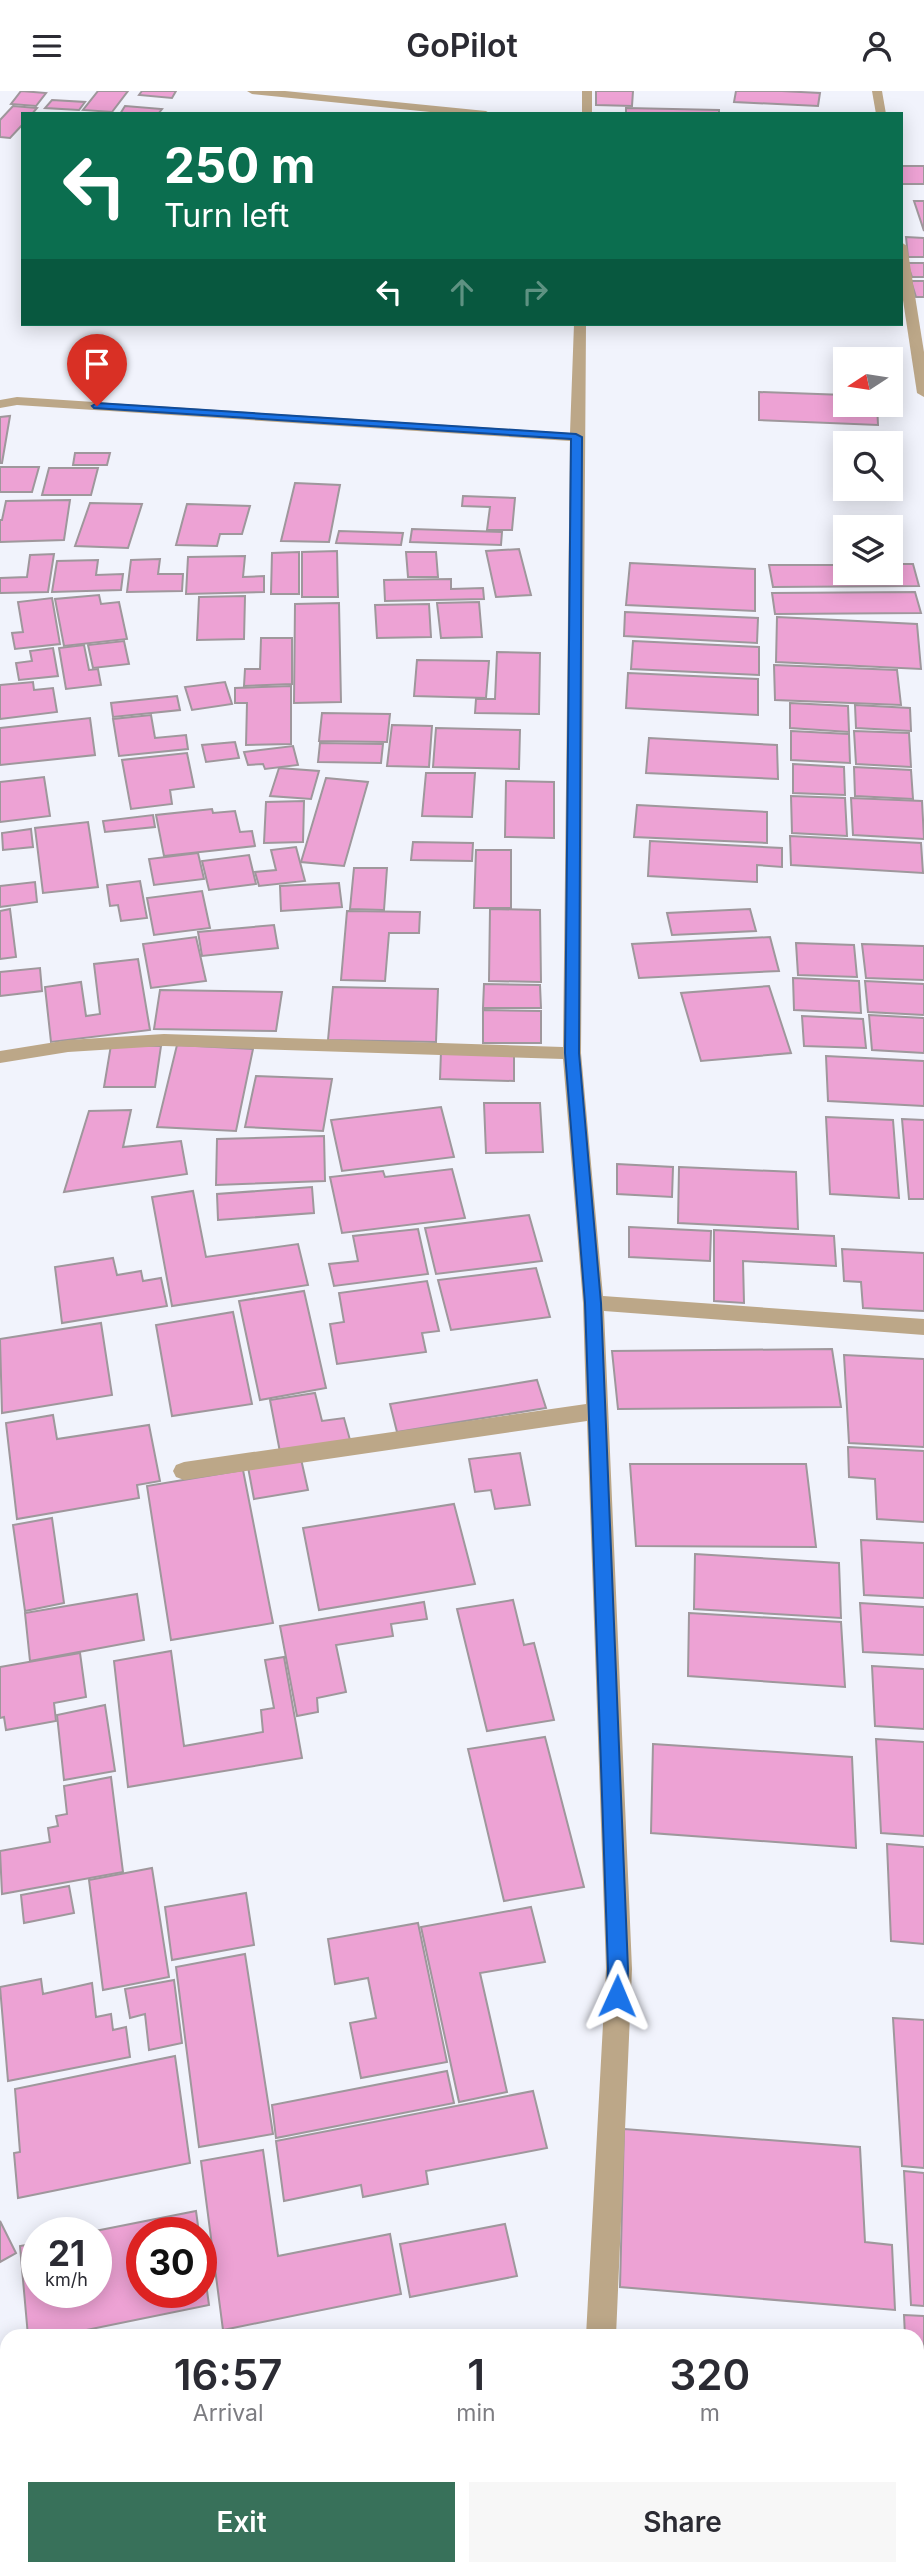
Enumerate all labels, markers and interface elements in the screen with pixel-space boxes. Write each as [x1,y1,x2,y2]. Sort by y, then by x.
text: GoPilot [406,26,518,65]
icon: menu [28,27,66,65]
icon: person [858,27,896,65]
text: 250 m [164,136,316,195]
icon: left [49,140,140,231]
text: Turn left [164,196,289,235]
icon: left [370,273,408,311]
icon: ahead [443,273,481,311]
icon: right [516,273,554,311]
pin [67,334,127,406]
icon: arrive [78,345,116,383]
north arrow [833,347,903,417]
map controls [833,347,903,585]
button: search [833,431,903,501]
button: layers [833,515,903,585]
position arrow [580,1959,654,2033]
speed limit sign: 30 [126,2217,217,2308]
text: 21 [48,2232,85,2274]
text: km/h [45,2269,88,2290]
text: 16:57 [174,2349,283,2400]
text: 1 [467,2349,485,2400]
text: 320 [670,2349,750,2400]
text: Arrival [193,2399,264,2427]
text: min [456,2399,496,2427]
text: m [700,2399,720,2427]
button: Exit [28,2482,455,2562]
button: Share [469,2482,896,2562]

